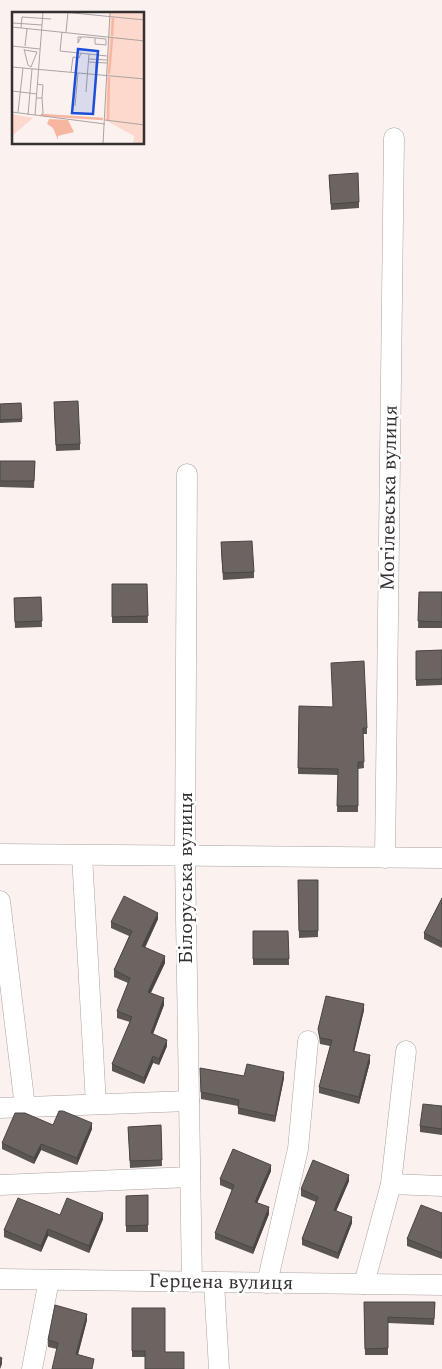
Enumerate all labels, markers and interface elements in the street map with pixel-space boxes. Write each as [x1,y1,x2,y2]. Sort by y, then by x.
inset map [12,12,145,145]
street label: Могілевська вулиця [372,405,406,591]
street label: Білоруська вулиця [171,792,201,964]
street label: Герцена вулиця [148,1266,294,1298]

